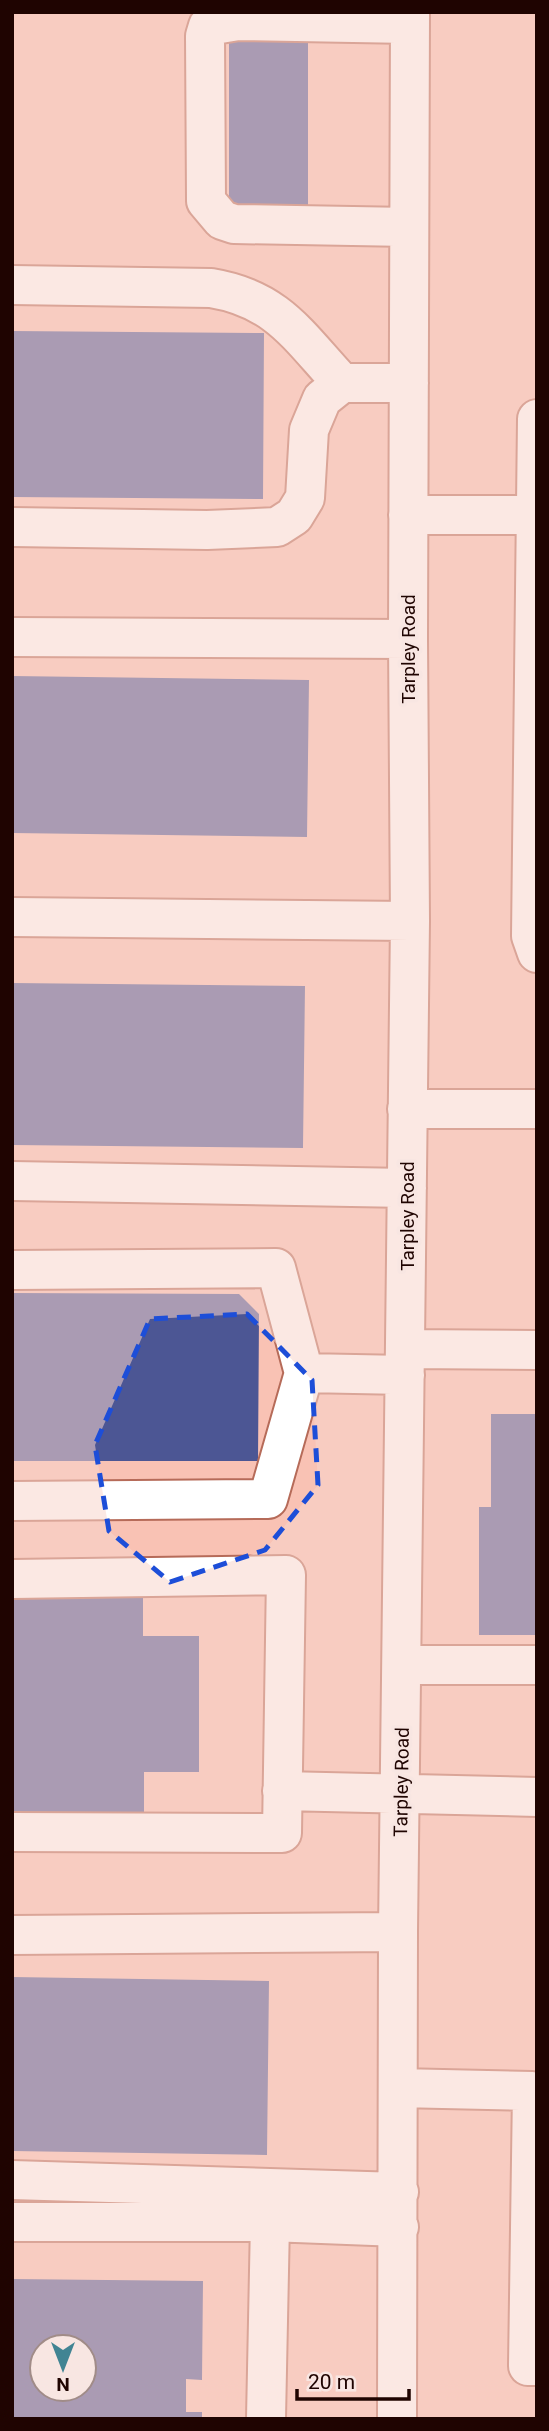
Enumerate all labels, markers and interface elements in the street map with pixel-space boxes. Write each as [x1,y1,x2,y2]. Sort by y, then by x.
street label: Tarpley Road [397,594,420,704]
street label: Tarpley Road [396,1161,419,1271]
street label: Tarpley Road [389,1727,414,1837]
north arrow [28,2333,98,2403]
scale bar [297,2358,409,2402]
text: 20 m [308,2370,355,2394]
text: N [56,2373,70,2396]

